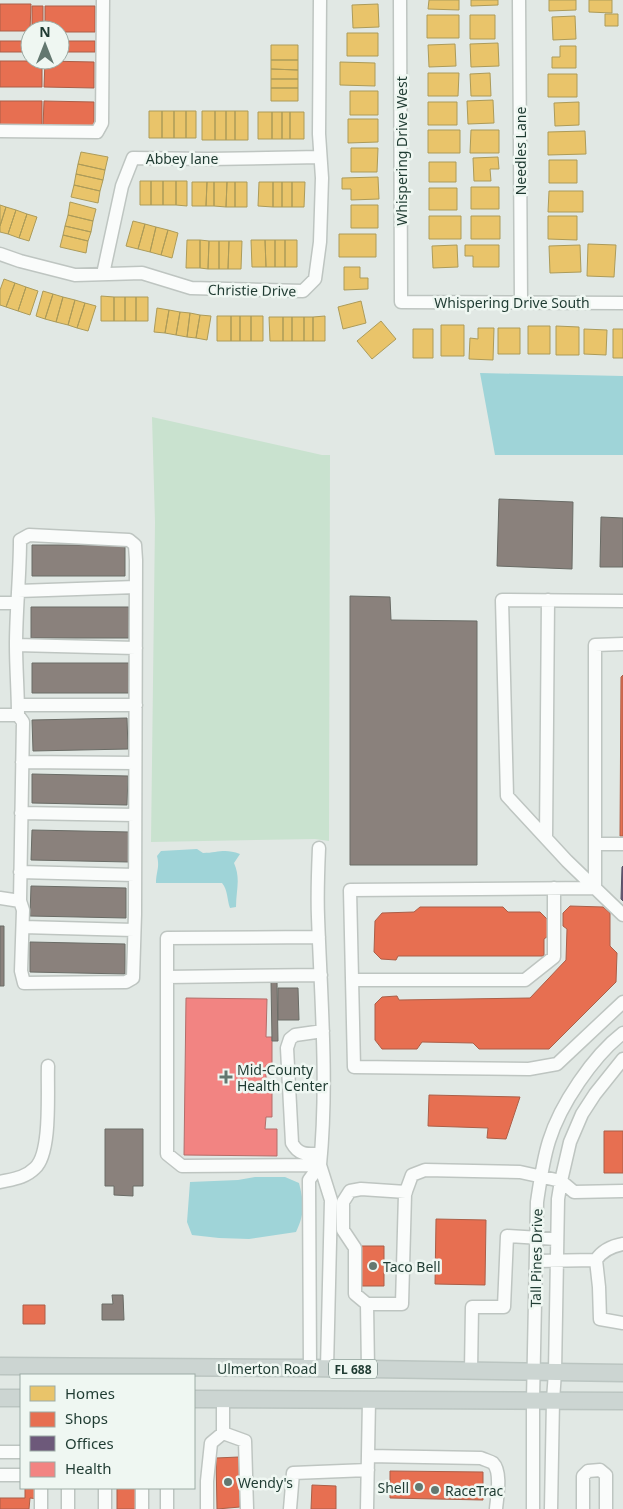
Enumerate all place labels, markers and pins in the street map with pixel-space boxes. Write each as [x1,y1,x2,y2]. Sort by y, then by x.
place label: Mid-County Health Center [237,1060,328,1095]
marker: Mid-County Health Center [219,1070,233,1084]
place label: Taco Bell [383,1257,441,1276]
marker: Taco Bell [367,1260,379,1272]
place label: Wendy's [238,1473,293,1492]
marker: Wendy's [222,1476,234,1488]
place label: Shell [378,1478,409,1497]
marker: Shell [413,1481,425,1493]
place label: RaceTrac [445,1481,504,1500]
marker: RaceTrac [429,1484,441,1496]

